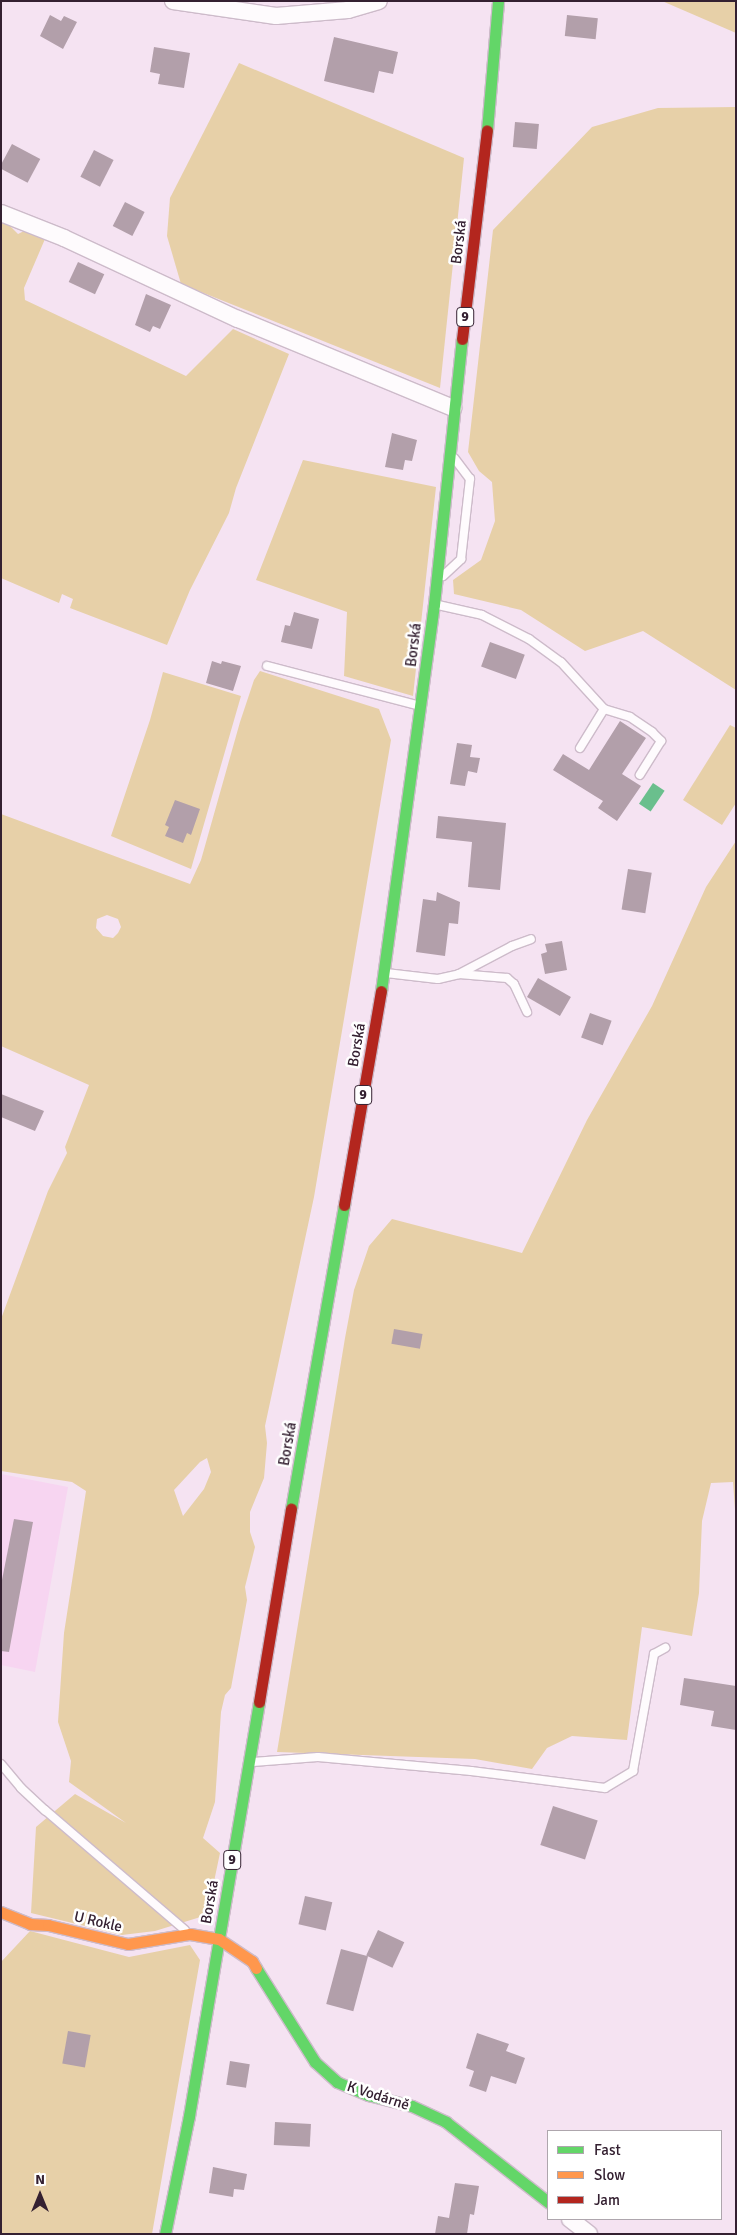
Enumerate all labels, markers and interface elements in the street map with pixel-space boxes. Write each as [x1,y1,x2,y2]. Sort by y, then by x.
street label: Borská [447,219,471,265]
road number: 9 [455,306,475,328]
street label: Borská [402,622,426,668]
street label: Borská [344,1022,370,1068]
road number: 9 [353,1084,373,1106]
street label: Borská [275,1421,301,1467]
road number: 9 [222,1848,242,1872]
street label: Borská [197,1879,223,1925]
street label: U Rokle [72,1908,124,1936]
street label: K Vodárně [344,2077,412,2115]
legend [547,2130,722,2220]
text: Fast [594,2141,621,2159]
text: Slow [594,2166,625,2184]
north arrow [15,2170,65,2220]
text: N [35,2171,45,2188]
text: Jam [594,2191,620,2209]

